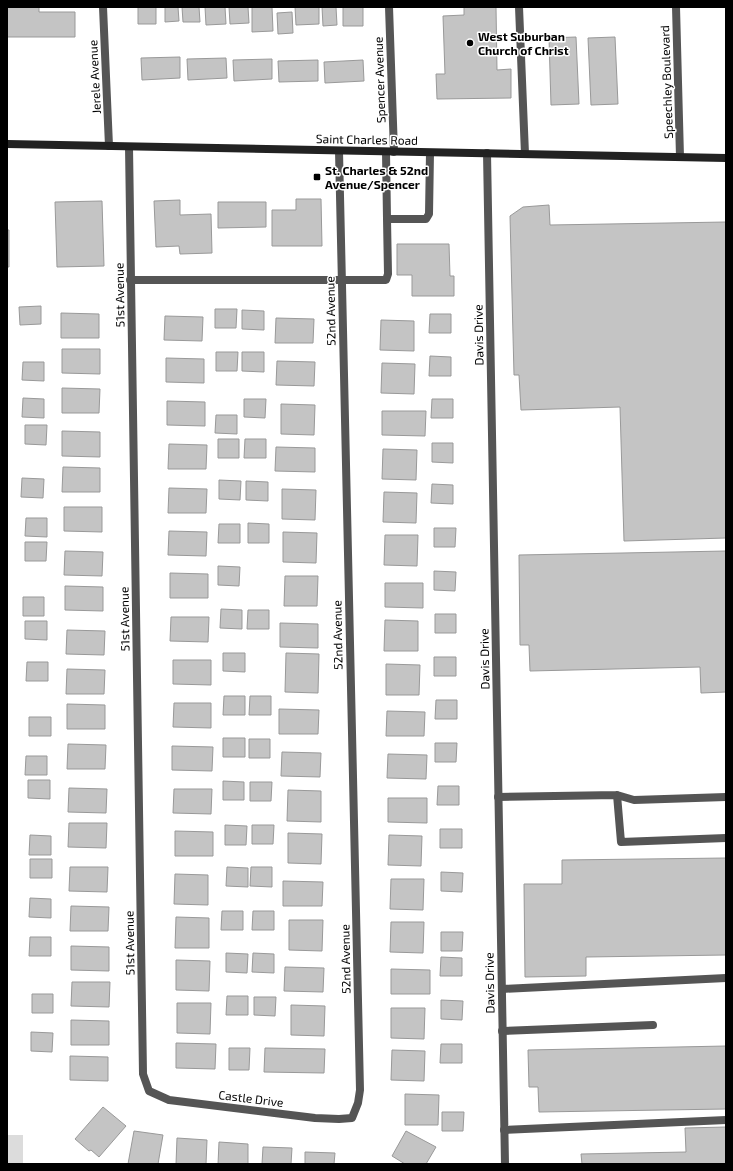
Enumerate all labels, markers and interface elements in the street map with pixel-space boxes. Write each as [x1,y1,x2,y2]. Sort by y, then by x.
street label: Speechley Boulevard [657,25,675,139]
place label: West Suburban Church of Christ [478,29,569,57]
street label: Spencer Avenue [370,37,388,123]
marker: West Suburban Church of Christ [465,38,475,48]
street label: Jerele Avenue [85,40,103,114]
street label: Saint Charles Road [316,131,418,147]
place label: St. Charles & 52nd Avenue/Spencer [325,163,428,191]
marker: St. Charles & 52nd Avenue/Spencer [312,172,322,182]
street label: 51st Avenue [111,263,127,327]
street label: 52nd Avenue [322,276,338,346]
street label: Davis Drive [470,304,486,366]
street label: 51st Avenue [116,587,132,651]
street label: 52nd Avenue [329,600,345,670]
street label: Davis Drive [476,628,492,690]
street label: 51st Avenue [121,911,137,975]
street label: 52nd Avenue [337,924,353,994]
street label: Davis Drive [481,952,497,1014]
street label: Castle Drive [218,1087,284,1109]

